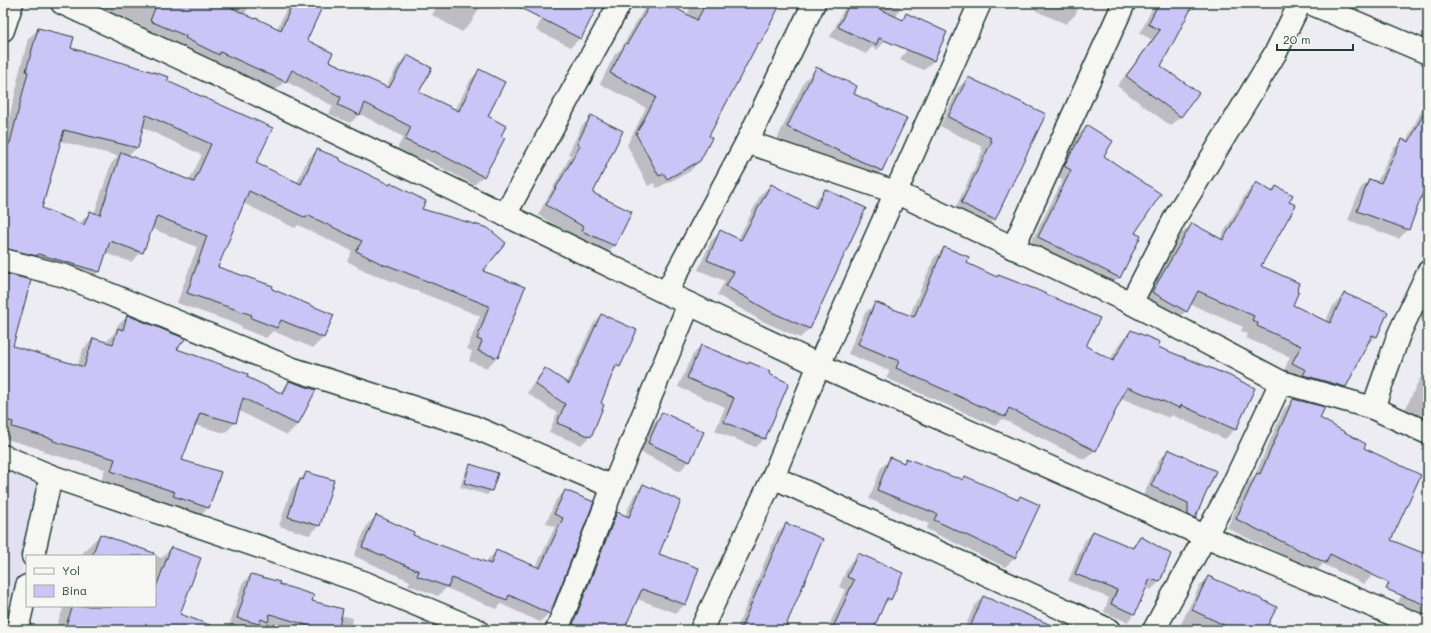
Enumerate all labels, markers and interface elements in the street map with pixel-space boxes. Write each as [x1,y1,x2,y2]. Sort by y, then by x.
scale bar [1277,26,1353,52]
text: 20 m [1283,31,1311,47]
legend [26,555,156,607]
text: Yol [62,562,80,578]
text: Bina [62,582,87,598]

